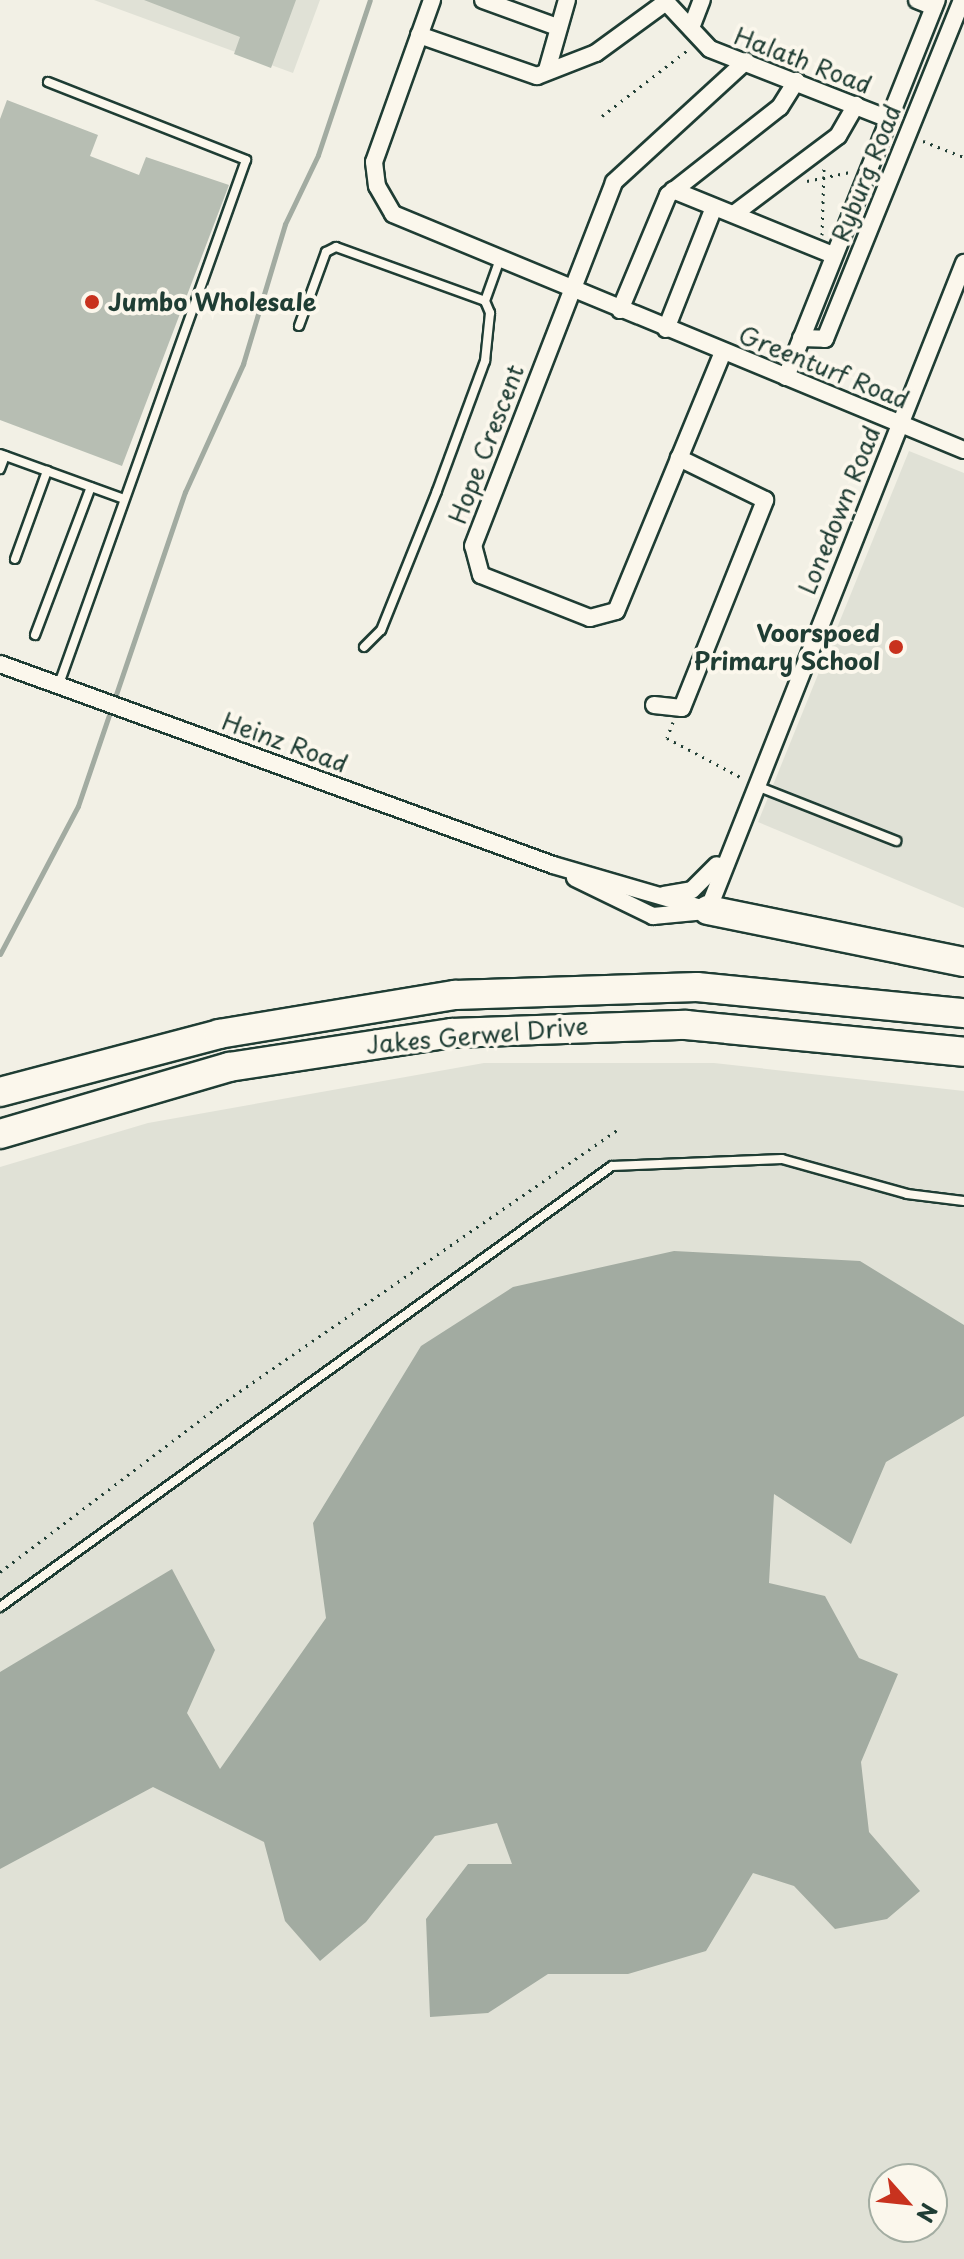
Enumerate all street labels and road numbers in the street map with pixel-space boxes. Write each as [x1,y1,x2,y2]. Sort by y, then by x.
street label: Halath Road [730,21,876,99]
street label: Ryburg Road [825,100,907,246]
street label: Greenturf Road [734,319,914,415]
street label: Hope Crescent [442,360,530,528]
street label: Lonedown Road [792,422,886,598]
street label: Heinz Road [219,706,351,778]
street label: Jakes Gerwel Drive [365,1011,589,1059]

